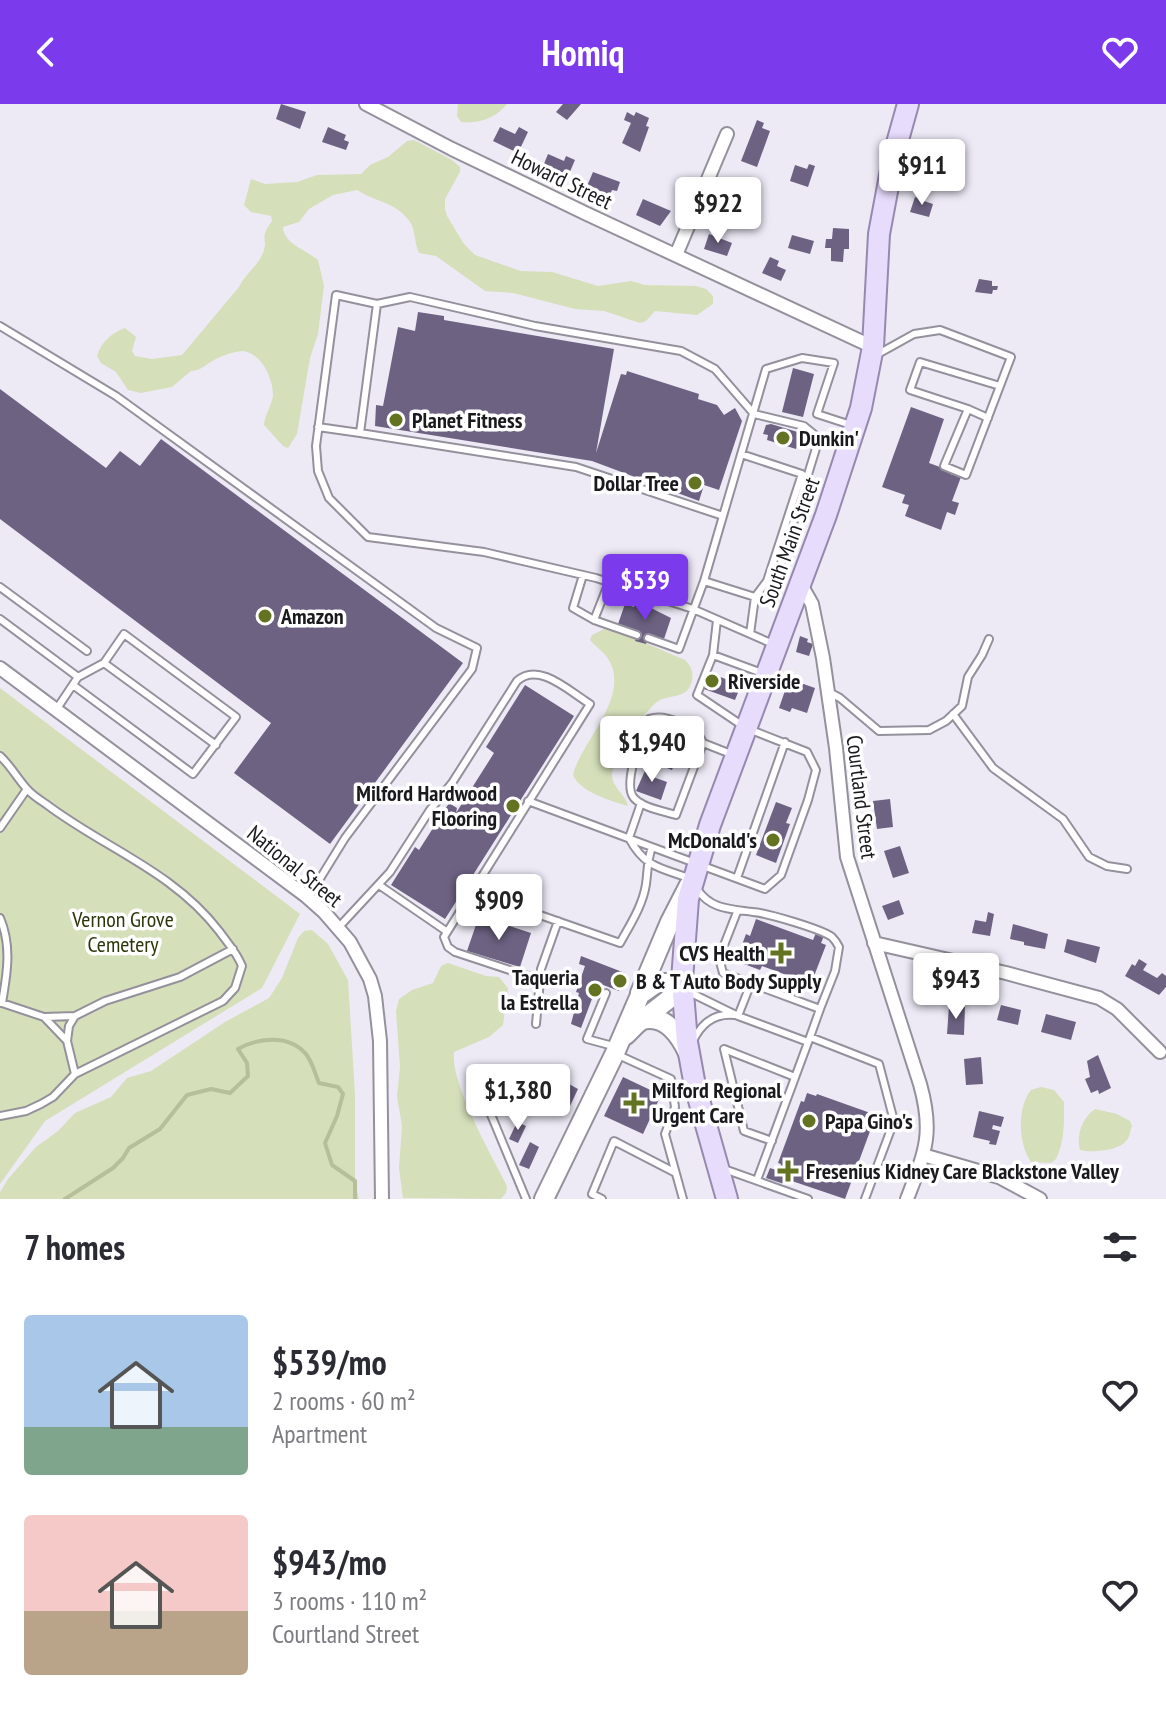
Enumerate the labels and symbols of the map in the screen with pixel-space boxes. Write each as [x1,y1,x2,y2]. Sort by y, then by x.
pin: $911 [875,139,969,207]
street label: Howard Street [507,143,617,215]
pin: $922 [671,177,765,245]
place label: Planet Fitness [412,406,523,434]
marker: Planet Fitness [387,411,405,429]
place label: Dunkin' [799,424,859,452]
marker: Dunkin' [774,429,792,447]
place label: Dollar Tree [594,469,679,497]
street label: South Main Street [753,473,825,611]
marker: Dollar Tree [686,474,704,492]
pin: $539 [598,554,692,622]
place label: Amazon [280,602,344,630]
marker: Amazon [256,607,274,625]
place label: Riverside [728,667,800,695]
marker: Riverside [703,672,721,690]
pin: $1,940 [587,716,717,784]
street label: Courtland Street [841,734,883,860]
place label: Milford Hardwood Flooring [356,779,497,832]
marker: Milford Hardwood Flooring [504,797,522,815]
street label: National Street [242,819,348,913]
place label: McDonald's [668,826,757,854]
marker: McDonald's [764,831,782,849]
pin: $909 [452,874,546,942]
park label: Vernon Grove Cemetery [71,905,174,958]
place label: CVS Health [679,939,765,967]
marker: CVS Health [772,944,790,962]
pin: $943 [909,953,1003,1021]
place label: Taqueria la Estrella [501,963,579,1016]
place label: B & T Auto Body Supply [636,967,822,995]
marker: B & T Auto Body Supply [611,972,629,990]
marker: Taqueria la Estrella [586,981,604,999]
pin: $1,380 [453,1064,583,1132]
place label: Milford Regional Urgent Care [652,1076,782,1129]
marker: Milford Regional Urgent Care [623,1092,645,1114]
place label: Papa Gino's [825,1107,913,1135]
marker: Papa Gino's [800,1112,818,1130]
place label: Fresenius Kidney Care Blackstone Valley [806,1157,1120,1185]
marker: Fresenius Kidney Care Blackstone Valley [777,1160,799,1182]

